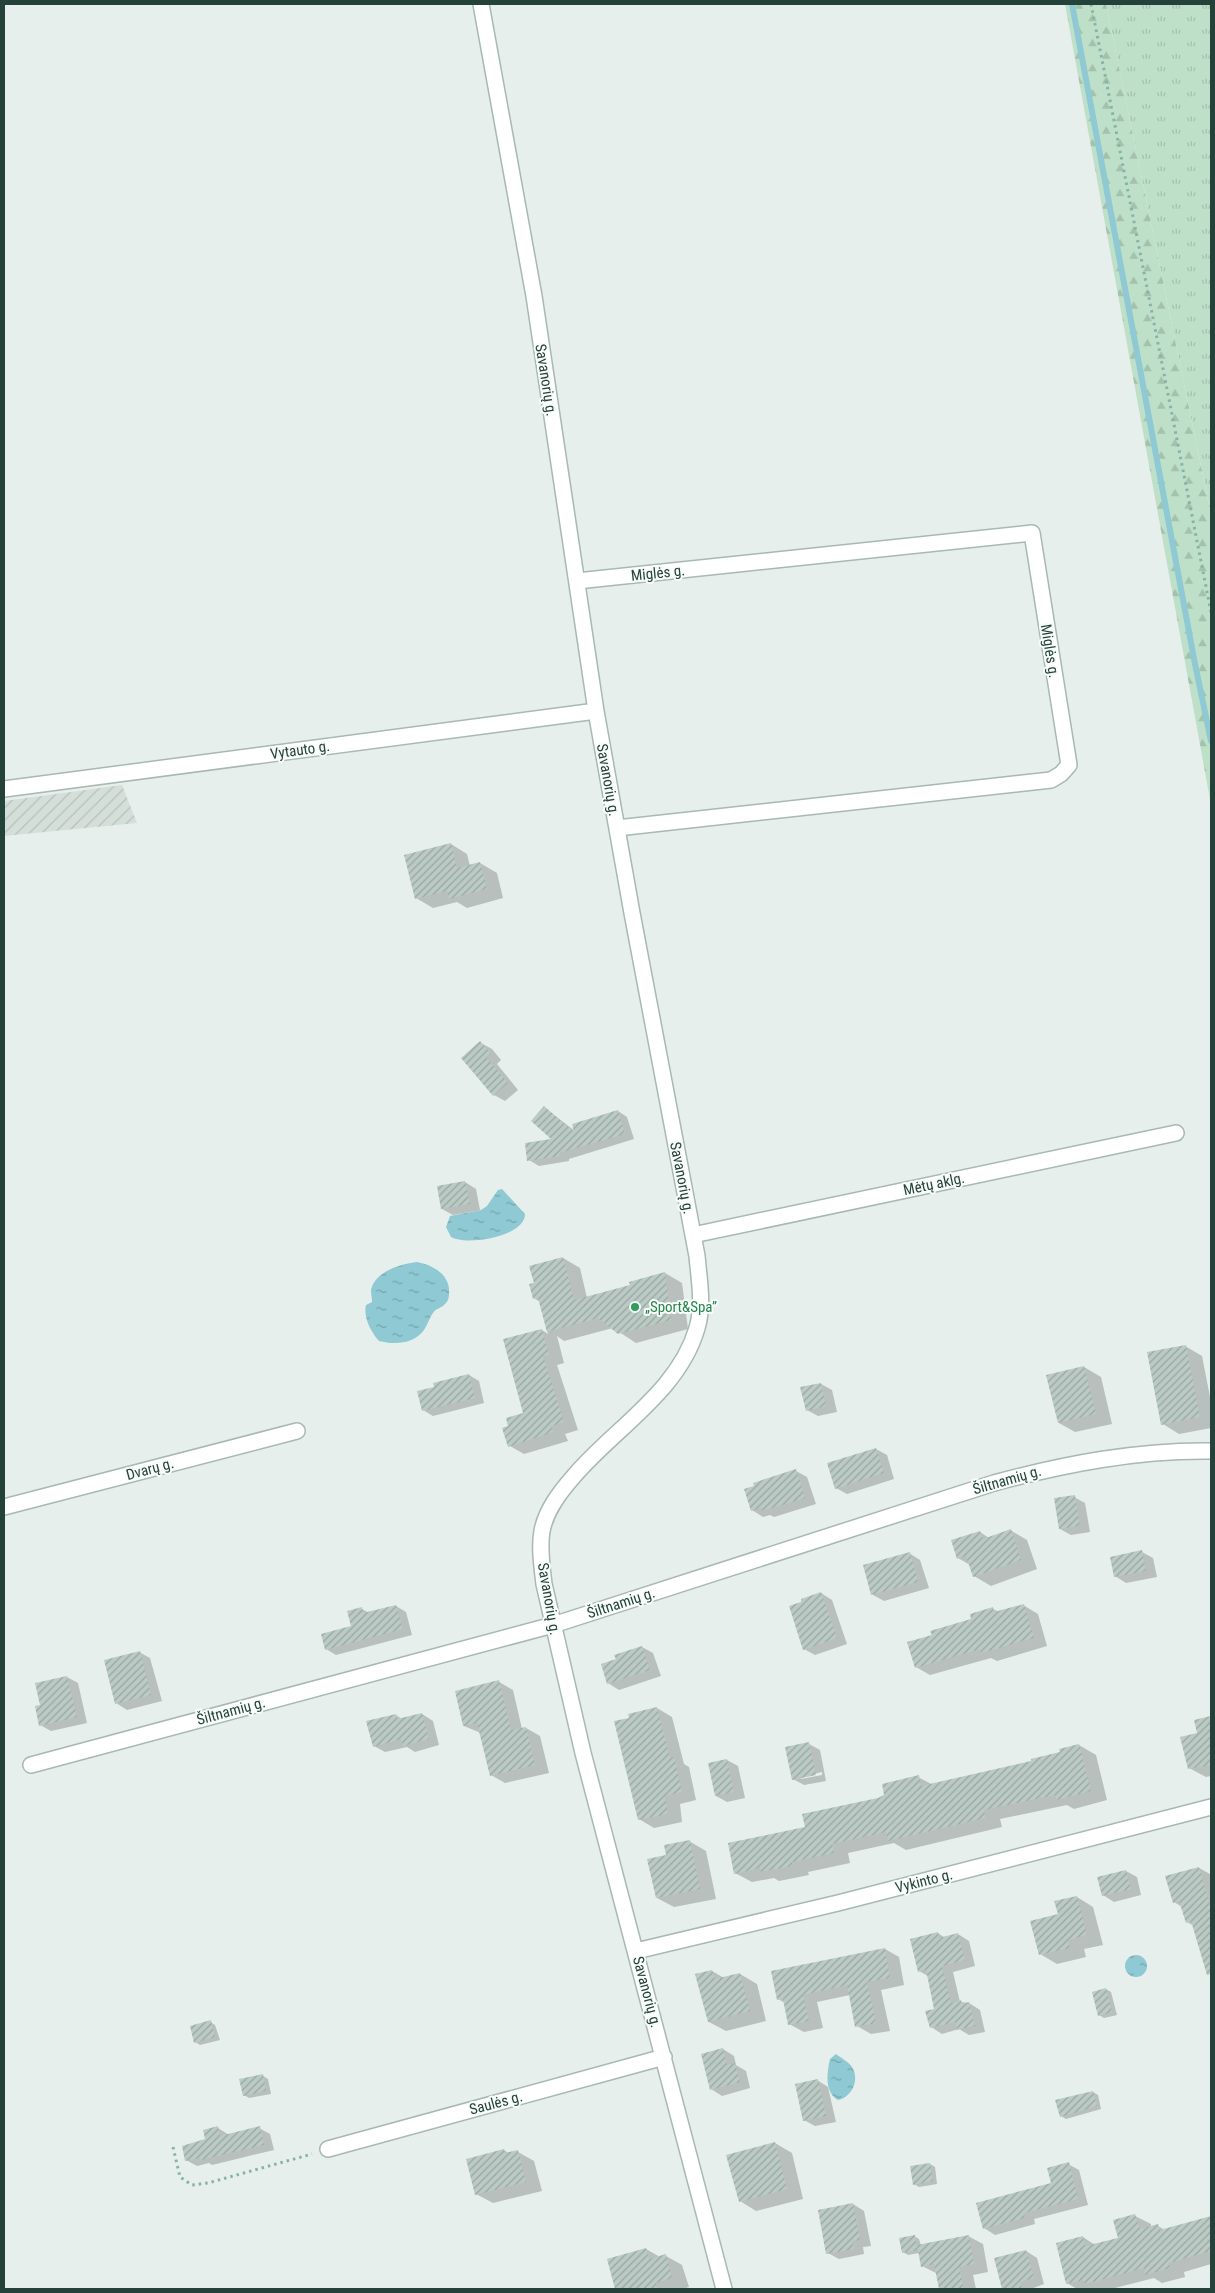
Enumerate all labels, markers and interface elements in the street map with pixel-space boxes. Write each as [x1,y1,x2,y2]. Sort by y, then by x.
street label: Savanorių g. [531,342,561,418]
street label: Miglės g. [630,561,686,585]
street label: Miglės g. [1037,623,1063,679]
street label: Vytauto g. [269,737,331,763]
street label: Savanorių g. [593,742,623,818]
street label: Savanorių g. [666,1140,698,1216]
street label: Mėtų aklg. [902,1169,966,1199]
place label: „Sport&Spa” [645,1298,717,1316]
marker: „Sport&Spa” [629,1301,641,1313]
street label: Dvarų g. [124,1454,176,1484]
street label: Šiltnamių g. [971,1462,1043,1498]
street label: Savanorių g. [534,1561,564,1637]
street label: Šiltnamių g. [585,1584,657,1622]
street label: Šiltnamių g. [195,1693,267,1729]
street label: Vykinto g. [893,1865,955,1897]
street label: Savanorių g. [629,1954,665,2030]
street label: Saulės g. [467,2087,525,2119]

